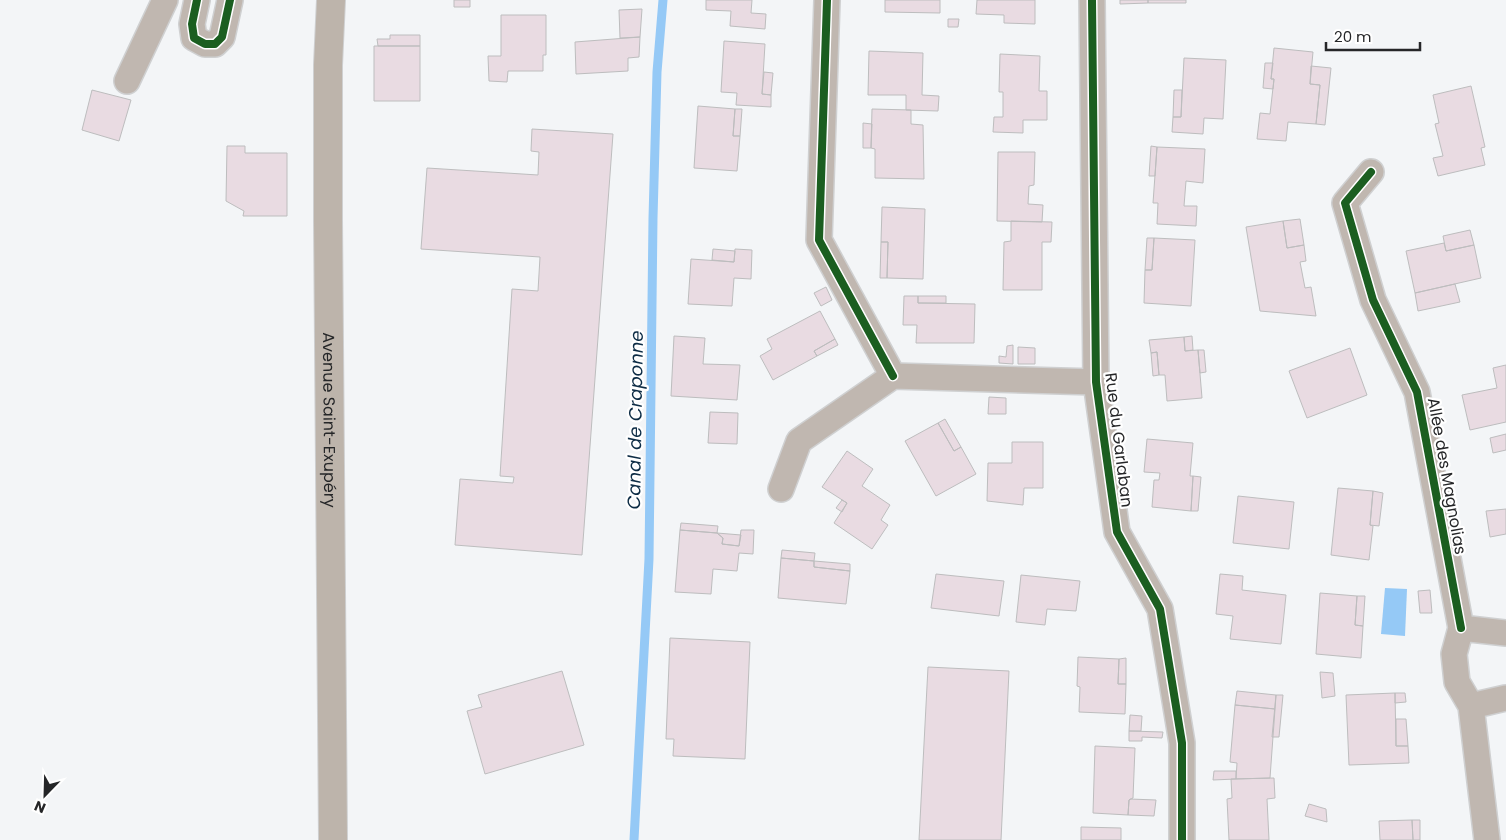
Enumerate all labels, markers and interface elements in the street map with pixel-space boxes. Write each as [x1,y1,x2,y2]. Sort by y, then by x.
scale bar [1326,20,1420,52]
text: 20 m [1334,26,1372,47]
water label: Canal de Craponne [621,330,649,510]
street label: Avenue Saint-Exupéry [317,332,342,508]
street label: Rue du Garlaban [1099,371,1139,509]
street label: Allée des Magnolias [1422,396,1472,556]
north arrow [20,770,70,820]
text: N [31,796,49,818]

